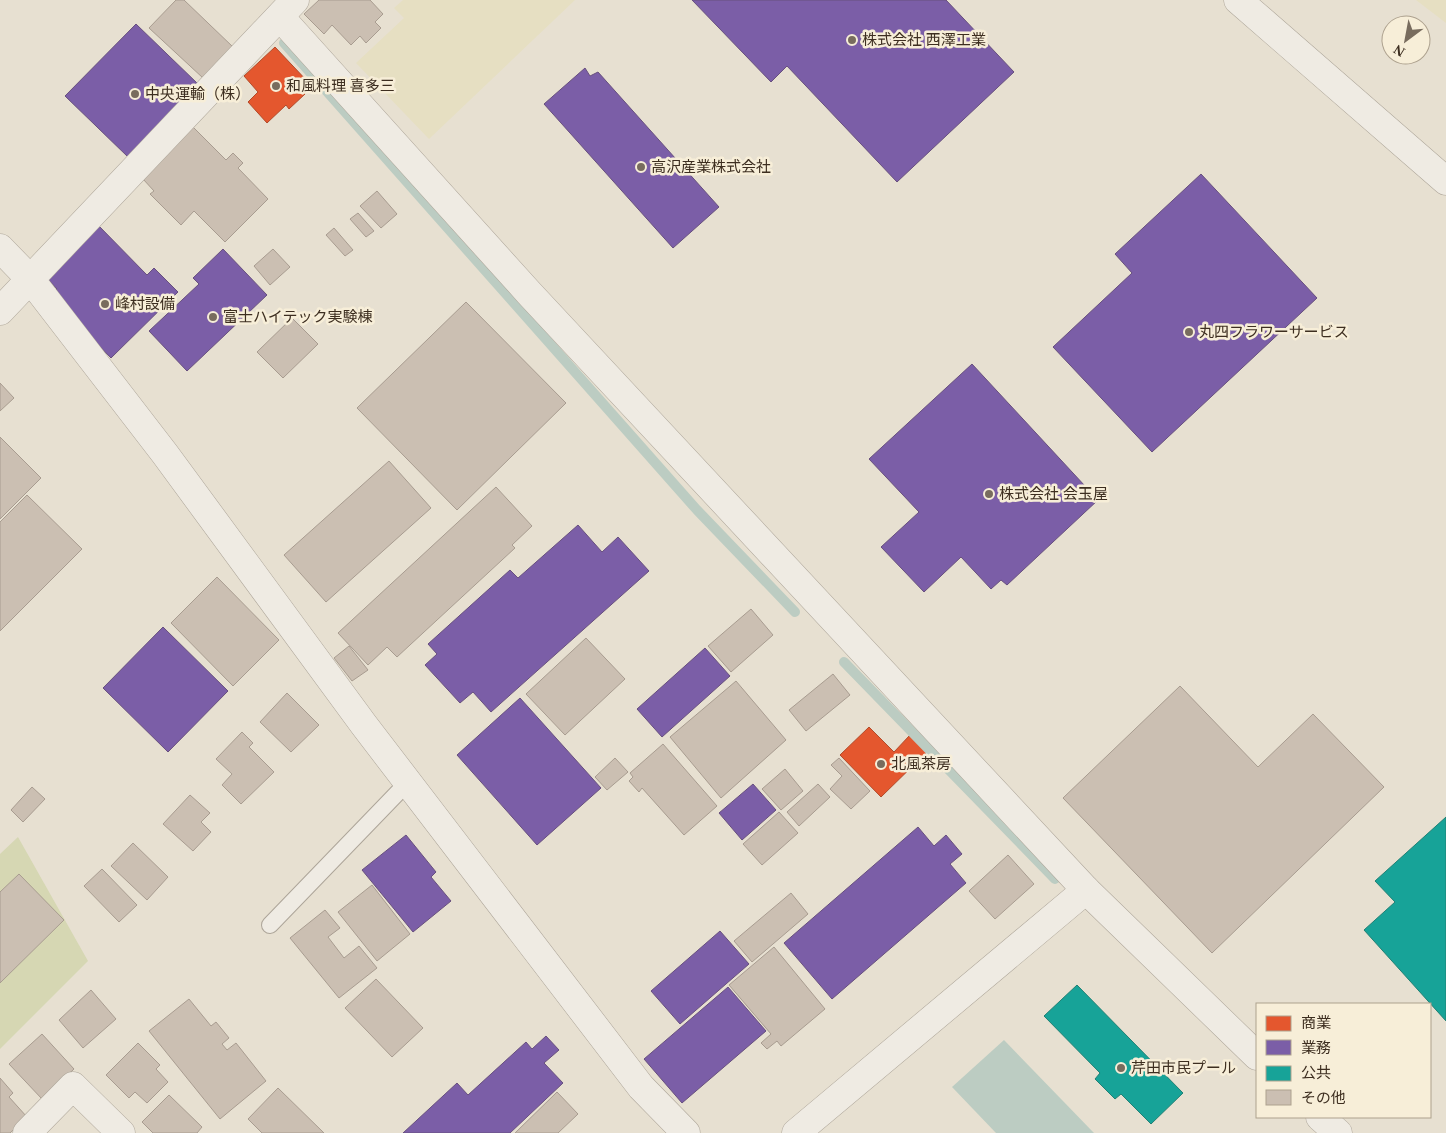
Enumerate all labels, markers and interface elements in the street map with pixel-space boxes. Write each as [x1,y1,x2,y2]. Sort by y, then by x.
north arrow [1381,15,1431,65]
place label: 株式会社 西澤工業 [862,32,986,48]
marker: 株式会社 西澤工業 [846,34,858,46]
text: N [1391,42,1408,60]
place label: 和風料理 喜多三 [286,77,395,94]
marker: 和風料理 喜多三 [270,80,282,92]
place label: 中央運輸（株） [145,85,250,102]
marker: 中央運輸（株） [129,88,141,100]
place label: 高沢産業株式会社 [651,159,771,175]
marker: 高沢産業株式会社 [635,161,647,173]
place label: 峰村設備 [115,295,175,312]
marker: 峰村設備 [99,298,111,310]
place label: 富士ハイテック実験棟 [223,308,372,325]
marker: 富士ハイテック実験棟 [207,311,219,323]
place label: 丸四フラワーサービス [1199,324,1349,340]
marker: 丸四フラワーサービス [1183,326,1195,338]
place label: 株式会社 会玉屋 [999,486,1108,502]
marker: 株式会社 会玉屋 [983,488,995,500]
place label: 北風茶房 [891,755,951,772]
marker: 北風茶房 [875,758,887,770]
legend [1256,1003,1431,1118]
text: 商業 [1301,1015,1331,1031]
text: 業務 [1301,1040,1331,1056]
place label: 芹田市民プール [1131,1060,1236,1076]
marker: 芹田市民プール [1115,1062,1127,1074]
text: 公共 [1301,1065,1331,1081]
text: その他 [1301,1090,1346,1106]

